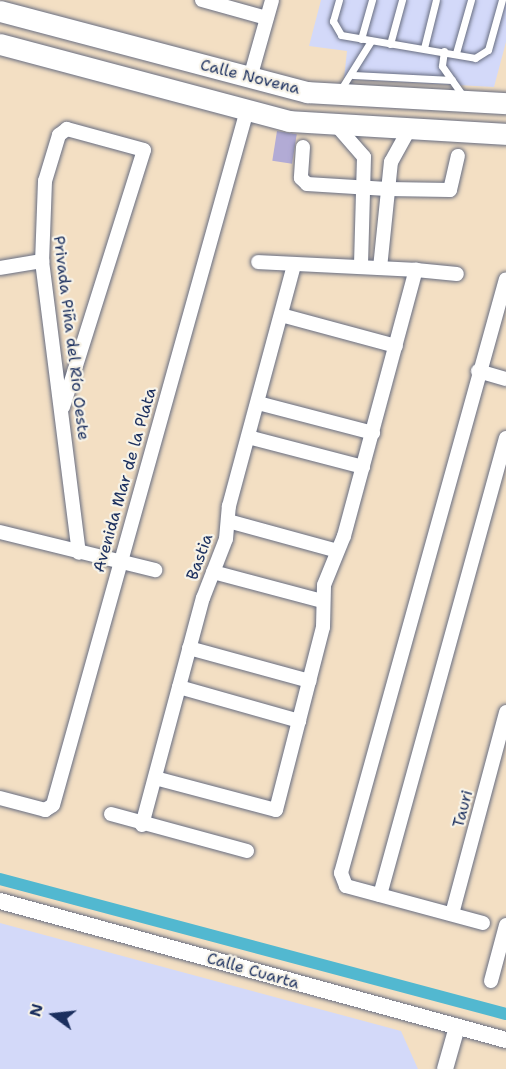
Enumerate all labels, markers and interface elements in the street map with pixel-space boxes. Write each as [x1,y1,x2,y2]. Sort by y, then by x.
street label: Calle Novena [198,55,302,99]
street label: Privada Piña del Río Oeste [49,235,93,441]
street label: Avenida Mar de la Plata [89,385,161,575]
street label: Bastia [183,531,217,583]
street label: Tauri [449,788,477,830]
street label: Calle Cuarta [205,949,301,993]
north arrow [24,985,84,1045]
text: N [24,1001,48,1019]

